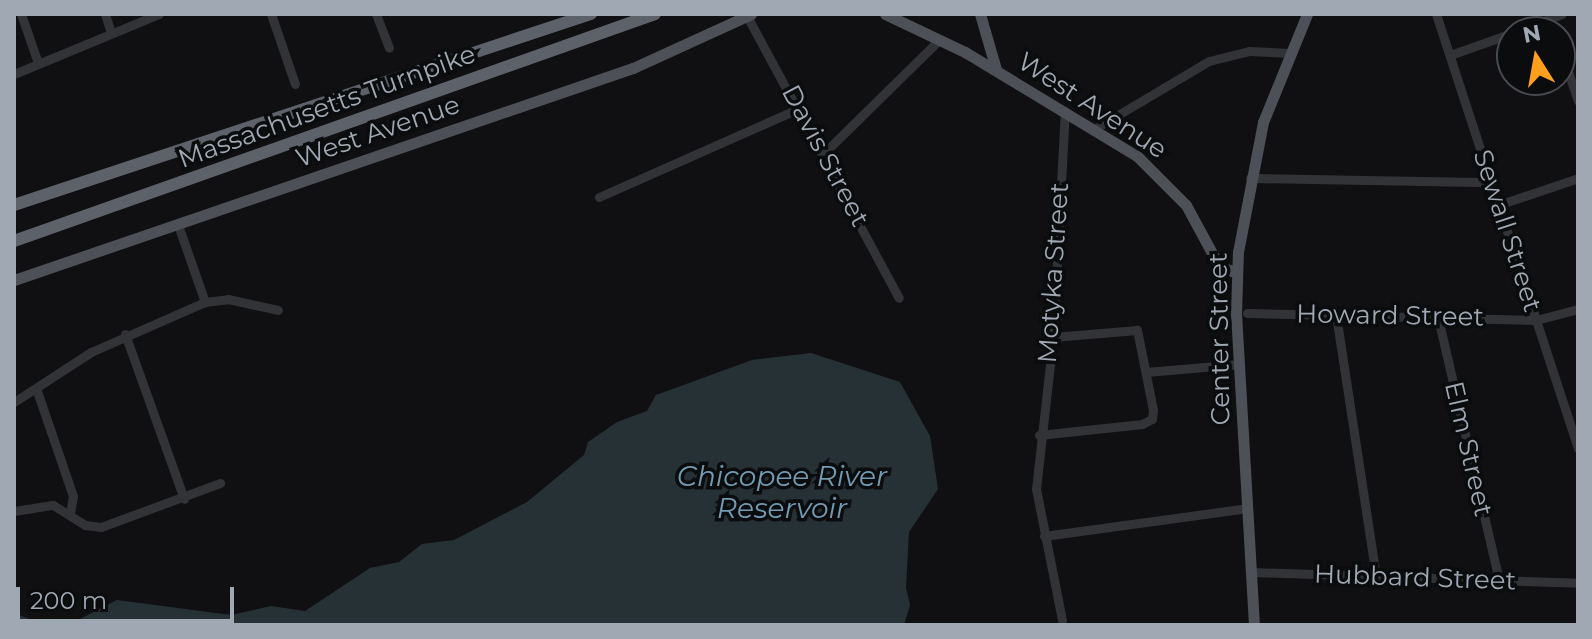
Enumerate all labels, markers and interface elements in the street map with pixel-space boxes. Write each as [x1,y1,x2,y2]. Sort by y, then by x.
north arrow [1496,16,1576,96]
text: N [1520,19,1543,49]
street label: Massachusetts Turnpike [174,39,480,175]
street label: West Avenue [1012,46,1172,166]
street label: Davis Street [775,80,875,232]
street label: West Avenue [292,89,464,175]
street label: Sewall Street [1466,146,1548,316]
street label: Motyka Street [1032,182,1076,364]
street label: Center Street [1203,252,1237,426]
street label: Howard Street [1296,299,1484,333]
street label: Elm Street [1437,379,1499,519]
water label: Chicopee River Reservoir [677,459,887,525]
street label: Hubbard Street [1313,559,1517,597]
scale bar [20,571,238,621]
text: 200 m [30,586,107,615]

